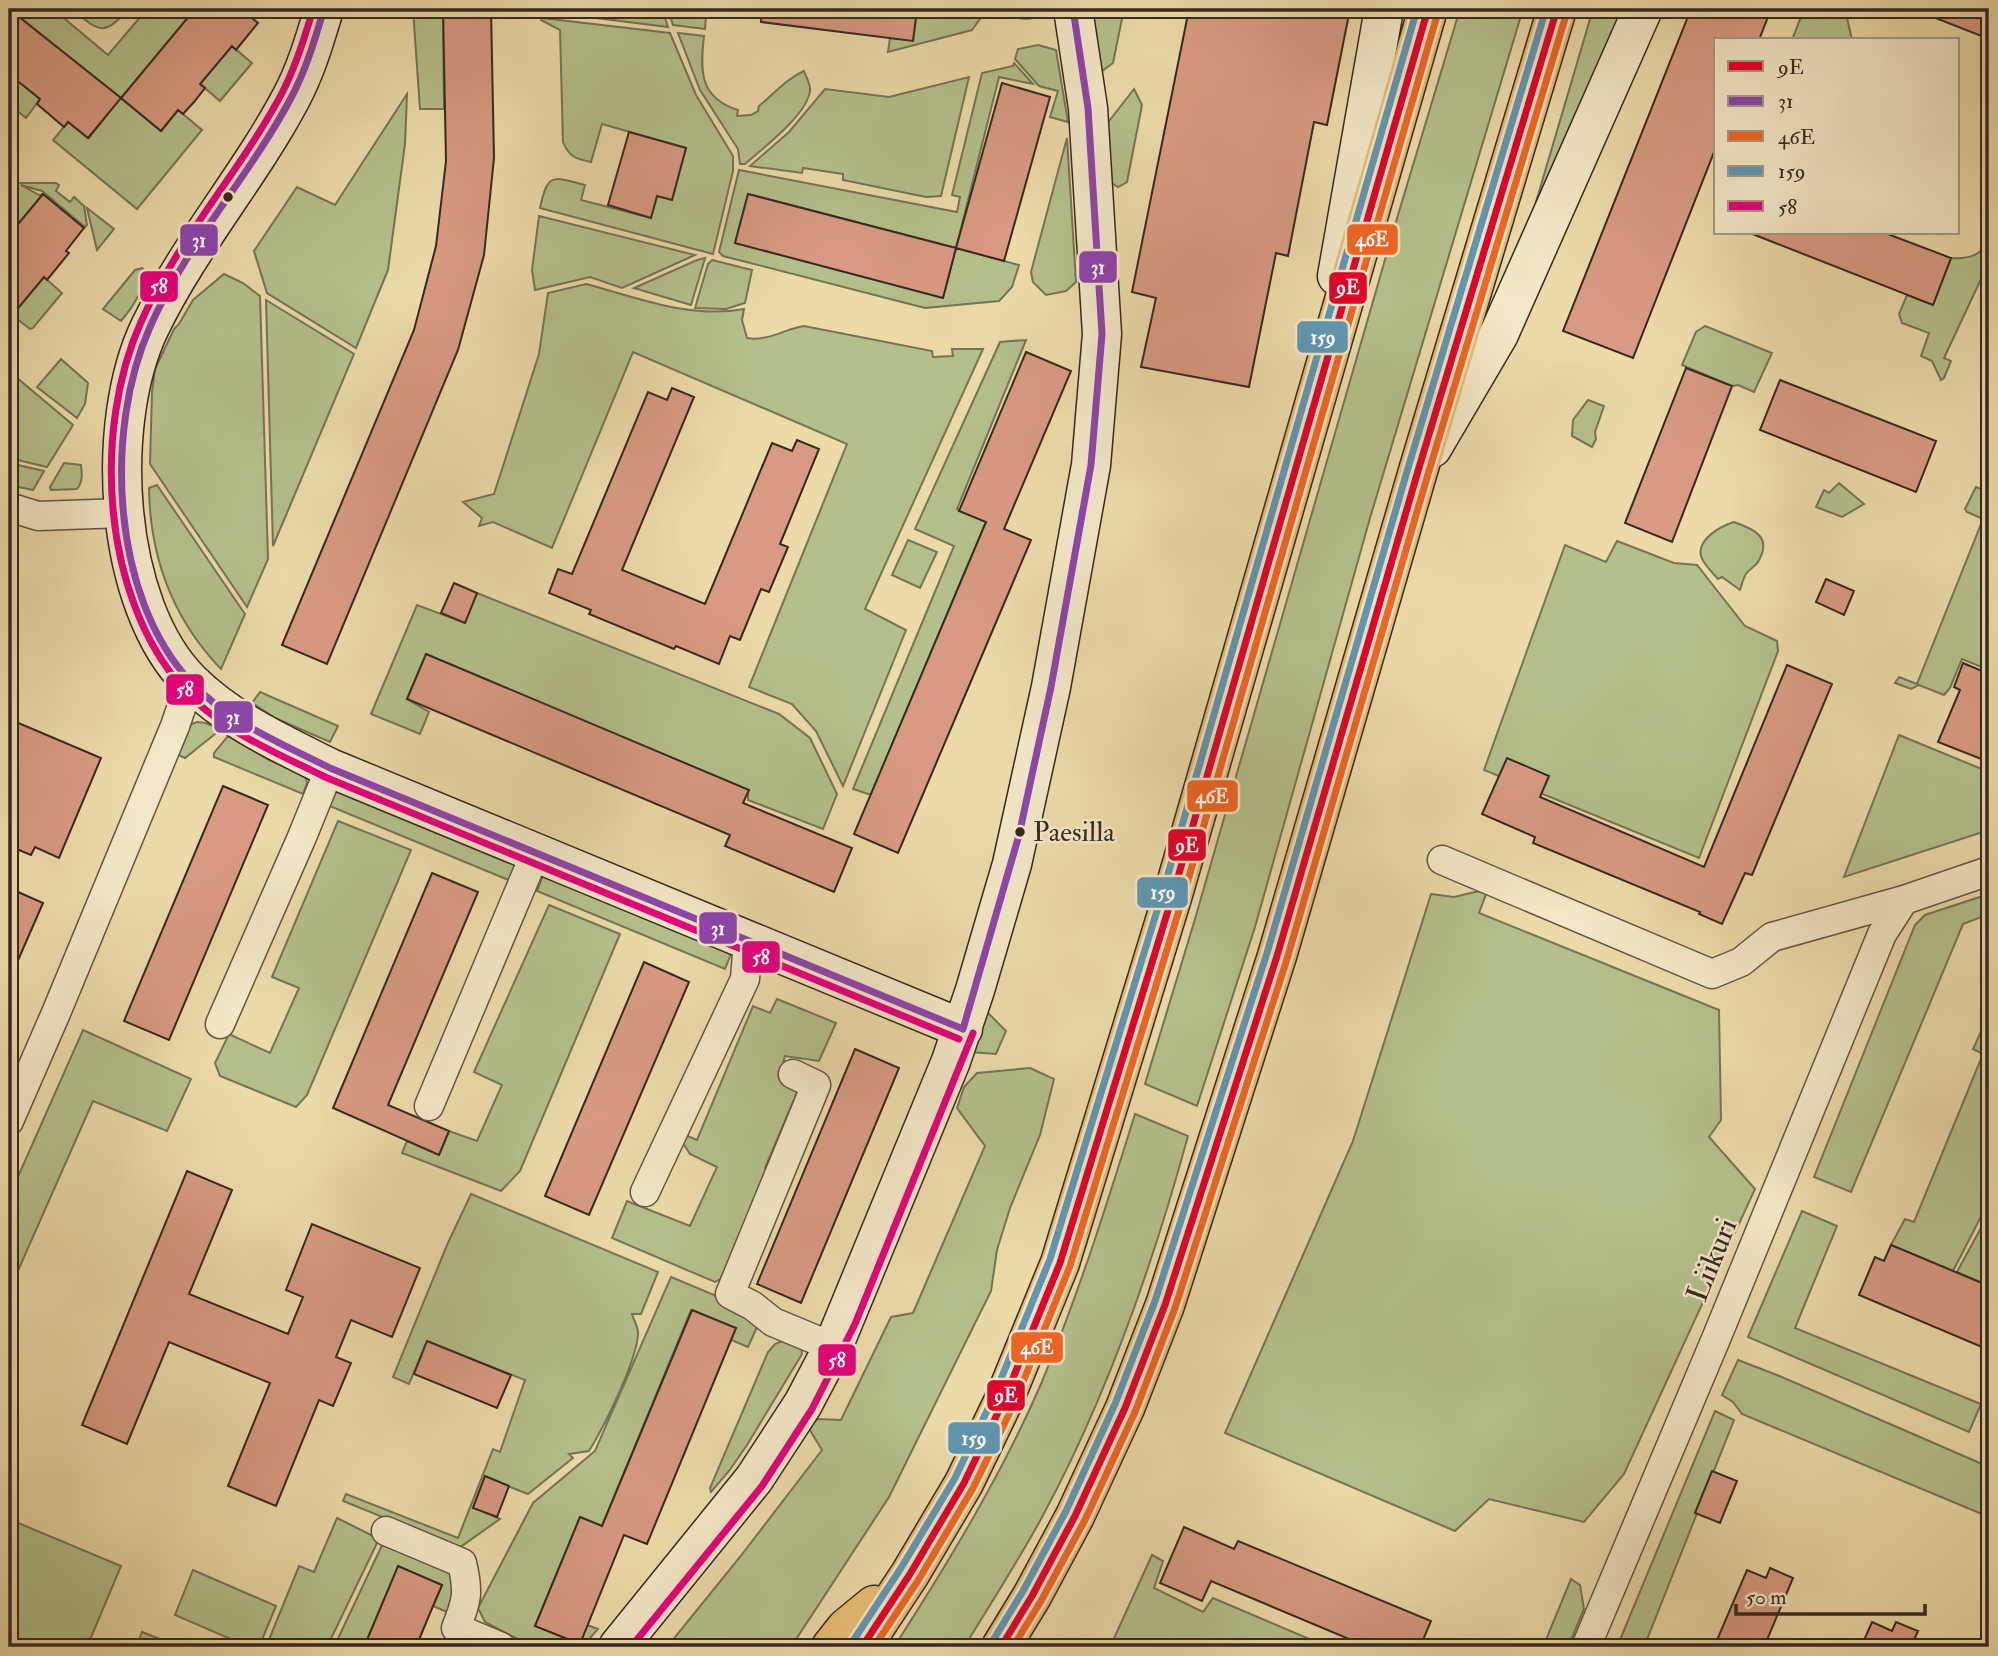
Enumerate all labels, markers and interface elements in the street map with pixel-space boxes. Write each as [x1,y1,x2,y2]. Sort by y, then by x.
legend [1714,38,1960,234]
text: 9E [1776,54,1804,81]
text: 31 [1778,88,1794,115]
text: 46E [1778,124,1815,151]
text: 159 [1778,158,1805,185]
unlabelled marker [221,190,235,204]
text: 58 [1778,194,1797,221]
line badge: 31 [179,223,219,257]
line badge: 46E [1346,223,1399,256]
text: 46E [1354,228,1389,252]
text: 31 [192,229,206,253]
line badge: 31 [1078,250,1118,284]
text: 31 [1091,256,1105,280]
line badge: 58 [139,270,179,303]
line badge: 9E [1328,271,1368,305]
text: 58 [150,275,168,299]
text: 9E [1334,276,1360,300]
line badge: 159 [1296,320,1349,354]
text: 159 [1311,326,1335,350]
line badge: 58 [165,673,205,706]
text: 58 [176,678,194,702]
line badge: 31 [213,700,254,734]
text: 31 [226,706,240,730]
line badge: 46E [1186,779,1239,813]
text: 46E [1194,785,1229,809]
place label: Paesilla [1033,815,1115,850]
marker: Paesilla [1013,825,1027,839]
line badge: 9E [1167,828,1207,862]
text: 9E [1173,834,1199,858]
line badge: 159 [1136,876,1189,909]
text: 159 [1151,881,1175,905]
line badge: 31 [698,911,738,945]
text: 31 [711,917,725,941]
line badge: 58 [741,940,781,974]
text: 58 [752,946,770,970]
street label: Liikuri [1679,1213,1745,1307]
line badge: 46E [1010,1331,1064,1364]
text: 46E [1019,1336,1054,1360]
line badge: 58 [817,1343,857,1377]
text: 58 [828,1349,846,1373]
line badge: 9E [986,1379,1026,1412]
text: 9E [992,1384,1018,1408]
line badge: 159 [947,1421,1001,1455]
text: 159 [962,1427,986,1451]
scale bar [1736,1572,1924,1616]
text: 50 m [1746,1584,1787,1611]

